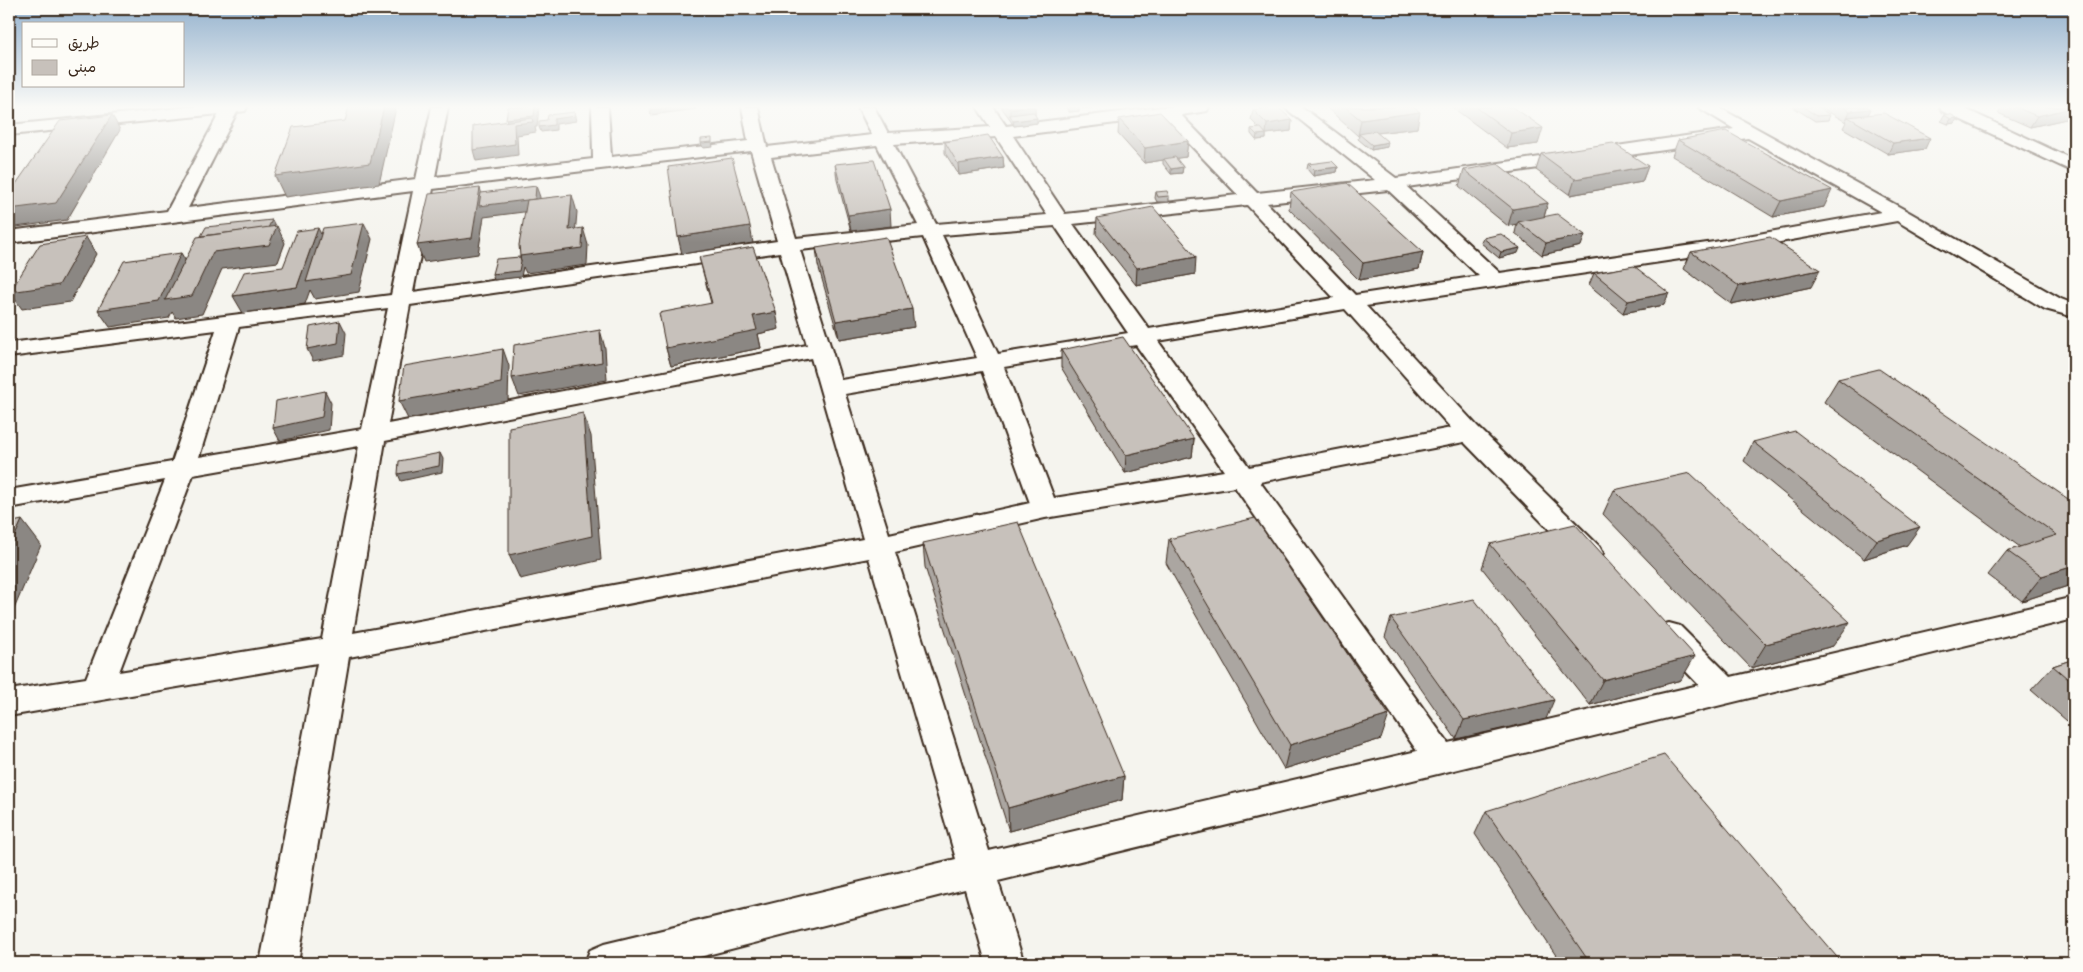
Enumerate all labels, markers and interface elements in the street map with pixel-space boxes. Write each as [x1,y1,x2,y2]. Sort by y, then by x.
legend [22,22,185,88]
text: طريق [68,34,100,53]
text: مبنى [68,58,96,77]

